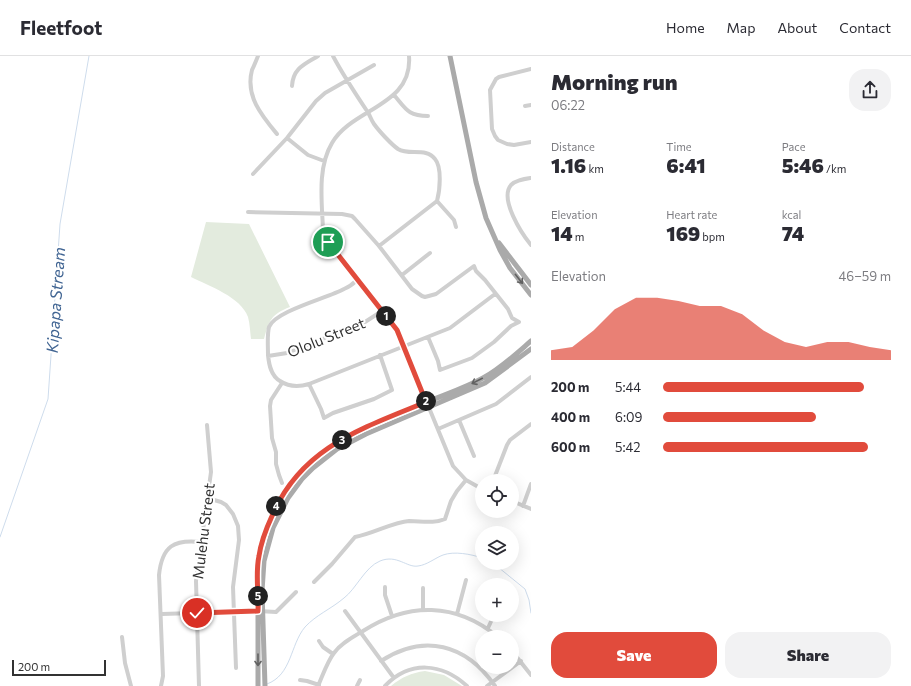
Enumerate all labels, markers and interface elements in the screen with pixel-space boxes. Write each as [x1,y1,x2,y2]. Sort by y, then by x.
text: Fleetfoot [20,16,102,39]
text: Home [666,19,705,36]
text: Map [727,19,755,36]
text: About [777,19,817,36]
text: Contact [839,19,891,36]
text: Morning run [551,68,678,95]
button: share [849,69,891,111]
text: 06:22 [551,97,585,113]
text: Distance [551,140,595,153]
text: Time [666,140,692,153]
text: Pace [782,140,806,153]
text: 1.16 [551,153,586,177]
text: 6:41 [666,153,706,177]
text: 5:46 [782,153,824,177]
text: km [586,162,604,175]
text: /km [824,162,846,175]
text: Elevation [551,208,597,221]
text: Heart rate [666,208,717,221]
text: kcal [782,208,801,221]
text: 14 [551,221,573,245]
text: 169 [666,221,700,245]
text: 74 [782,221,804,245]
pin [311,225,345,259]
text: m [573,230,584,243]
text: bpm [700,230,725,243]
icon: arrive [317,231,339,253]
water label: Kipapa Stream [42,246,68,354]
text: Elevation [551,268,606,284]
text: 46–59 m [838,268,891,284]
one-way arrow [514,273,523,284]
pin: 1 [376,306,396,326]
text: 1 [384,309,388,322]
street label: Ololu Street [284,313,368,361]
one-way arrow [471,378,483,385]
text: 200 m [551,379,589,395]
text: 5:44 [615,379,641,395]
pin: 2 [416,391,436,411]
text: 2 [423,394,429,407]
text: 400 m [551,409,590,425]
text: 6:09 [615,409,642,425]
pin: 3 [332,430,352,450]
text: 3 [339,433,345,446]
text: 600 m [551,439,590,455]
text: 5:42 [615,439,640,455]
map controls [475,474,519,674]
button: locate [475,474,519,518]
street label: Mulehu Street [188,482,218,580]
pin: 4 [266,496,286,516]
text: 4 [273,499,279,512]
button: layers [475,526,519,570]
button: + [475,578,519,622]
pin: 5 [248,586,268,606]
text: 5 [255,589,261,602]
pin [180,596,214,630]
icon: check [186,602,208,624]
button: − [475,630,519,674]
button: Save [551,632,717,678]
button: Share [725,632,891,678]
one-way arrow [254,653,262,666]
scale bar [12,658,106,677]
text: 200 m [18,660,50,673]

